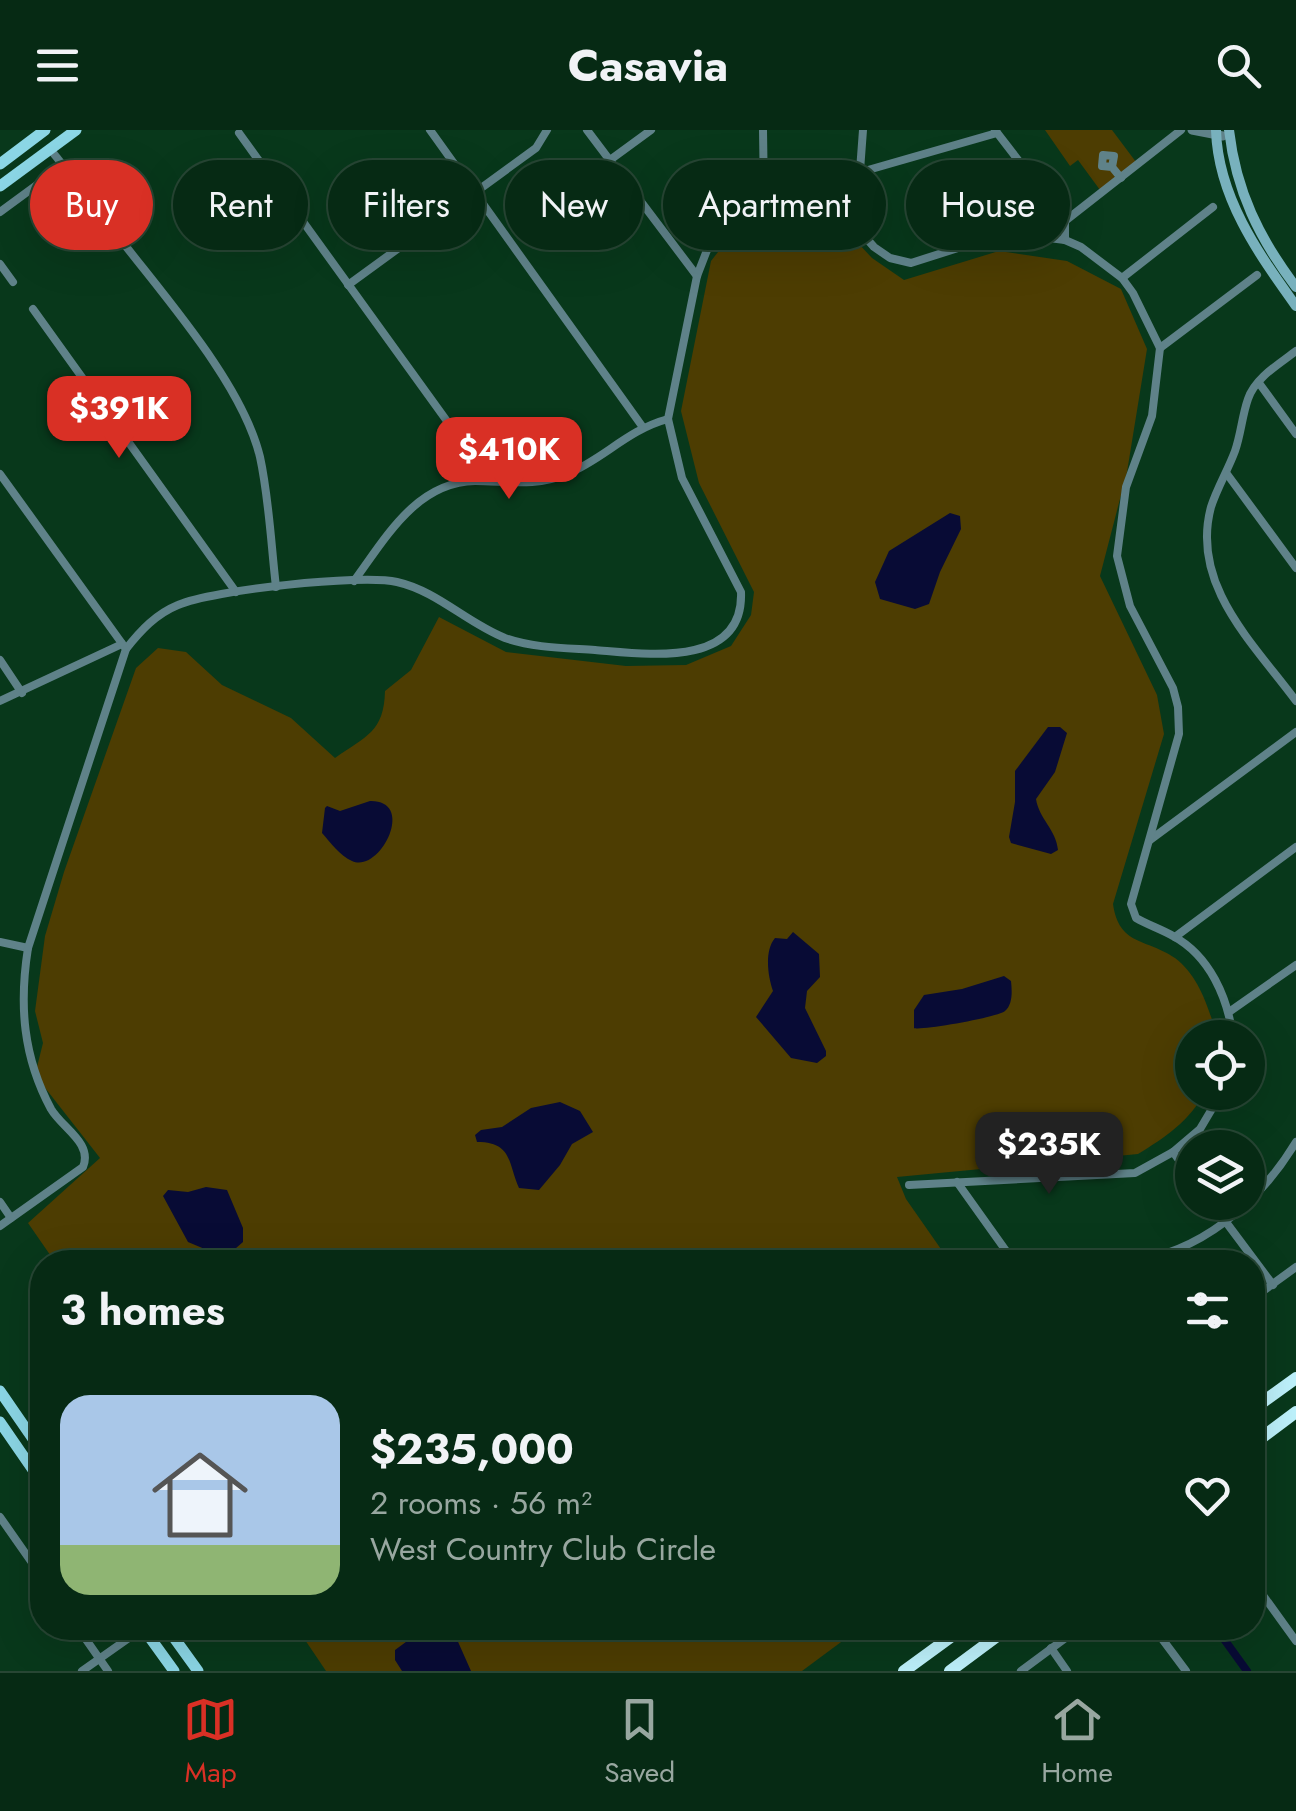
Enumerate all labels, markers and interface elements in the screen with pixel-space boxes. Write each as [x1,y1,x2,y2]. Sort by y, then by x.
text: Casavia [568,33,728,98]
icon: menu [30,38,85,93]
icon: search [1211,38,1266,93]
chip: Buy [30,160,153,250]
chip: Rent [173,160,308,250]
chip: Filters [328,160,485,250]
chip: New [505,160,643,250]
chip: Apartment [663,160,886,250]
chip: House [906,160,1070,250]
pin: $391K [49,376,189,461]
text: $391K [69,385,169,431]
pin: $410K [439,417,579,502]
text: $410K [458,426,560,472]
map controls [1175,1020,1265,1220]
button: locate [1175,1020,1265,1110]
pin: $235K [979,1112,1119,1197]
text: $235K [997,1121,1101,1167]
button: layers [1175,1130,1265,1220]
text: 3 homes [60,1280,225,1341]
icon: filters [1180,1283,1235,1338]
text: $235,000 [370,1419,574,1480]
icon: home [140,1435,260,1555]
icon: heart [1180,1468,1235,1523]
text: 2 rooms · 56 m² [370,1480,592,1526]
text: West Country Club Circle [370,1526,716,1572]
tab: Map [183,1692,238,1793]
tab: Saved [604,1692,675,1793]
tab: Home [1041,1692,1113,1793]

